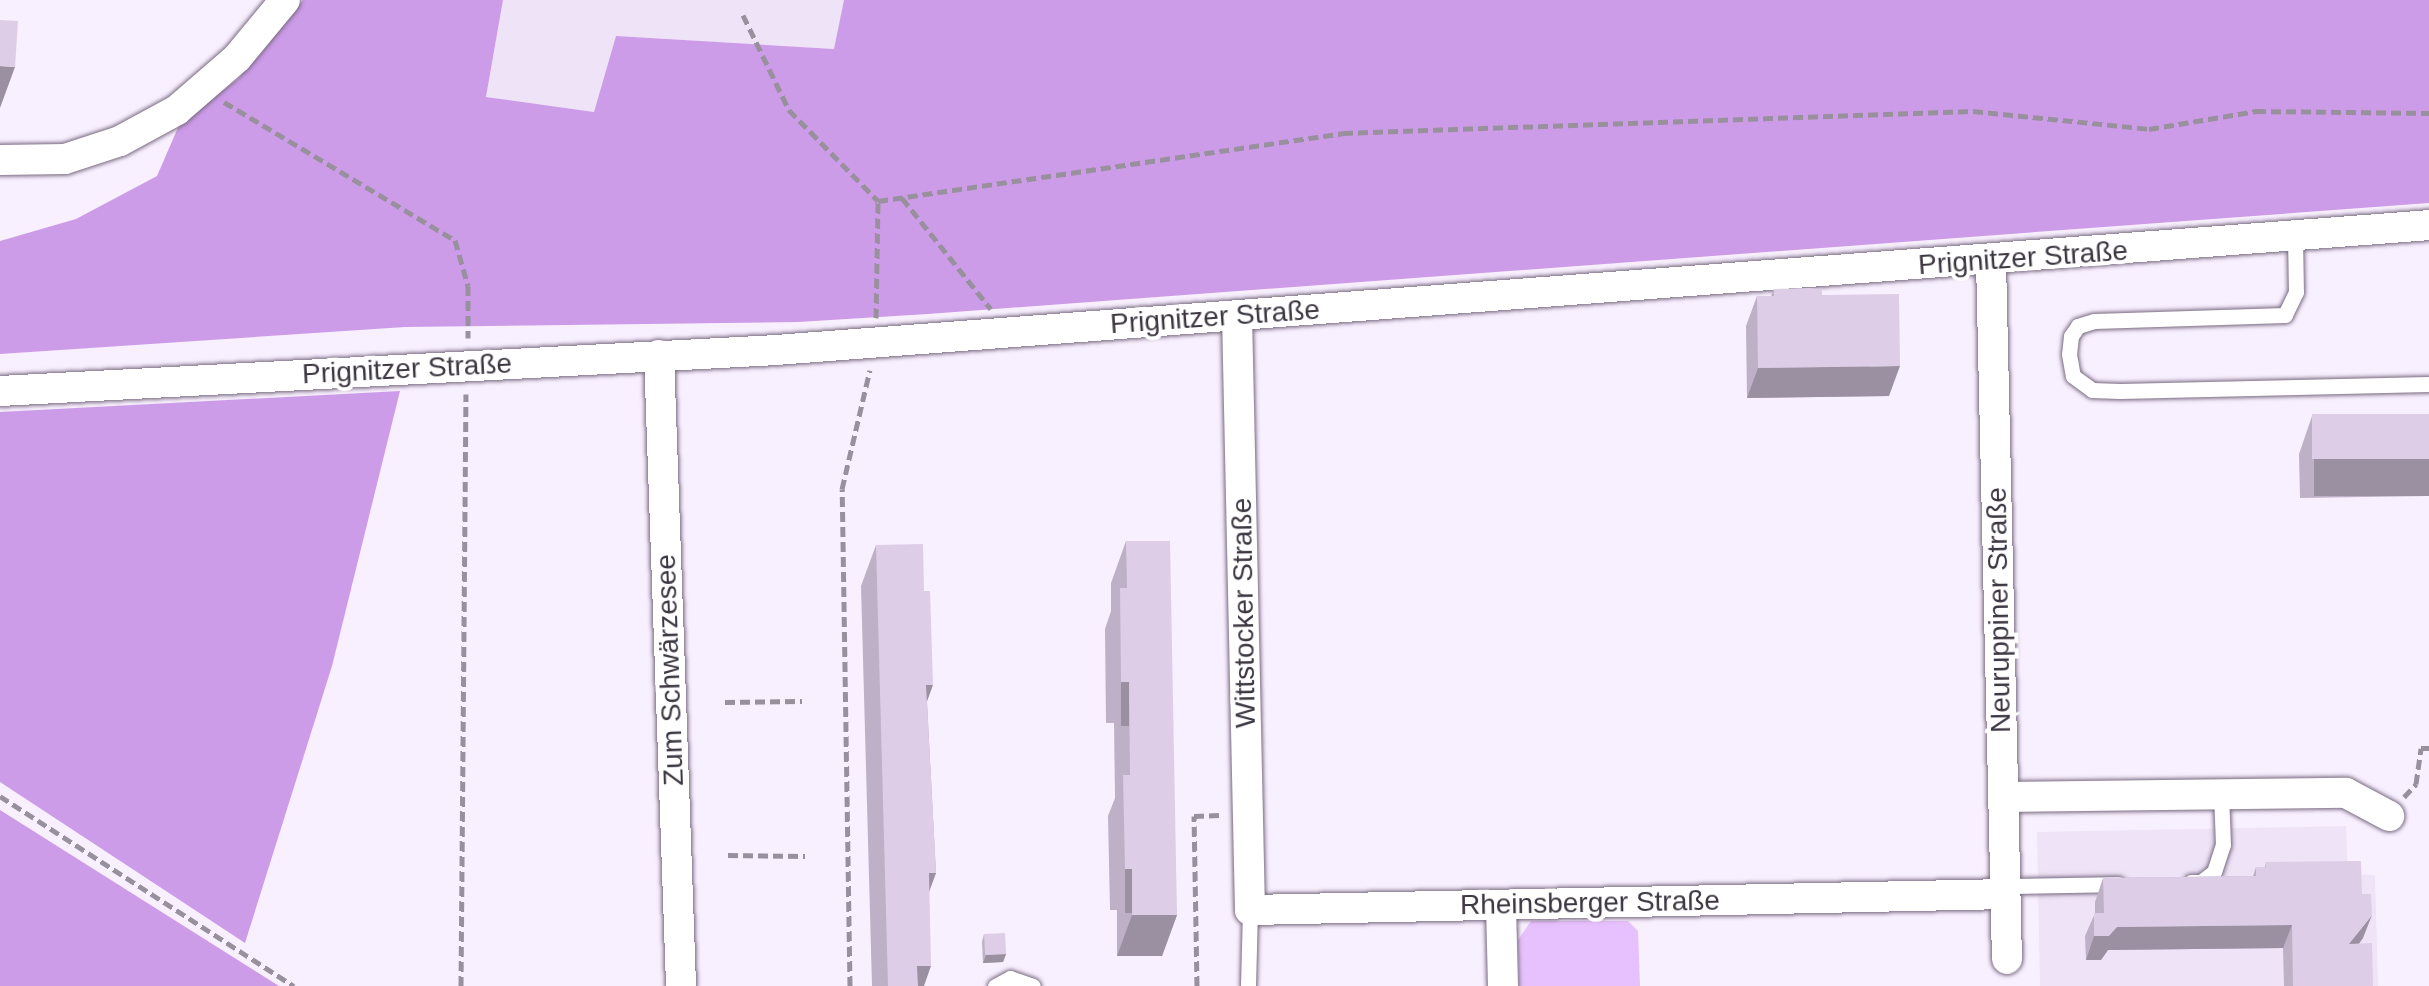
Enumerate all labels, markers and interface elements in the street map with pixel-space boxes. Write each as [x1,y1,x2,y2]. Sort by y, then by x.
street label: Prignitzer Straße [1917,234,2129,282]
street label: Prignitzer Straße [1109,293,1321,341]
street label: Prignitzer Straße [301,347,513,391]
street label: Neuruppiner Straße [1980,487,2018,733]
street label: Wittstocker Straße [1225,498,1263,728]
street label: Zum Schwärzesee [649,554,691,786]
street label: Rheinsberger Straße [1460,884,1720,922]

